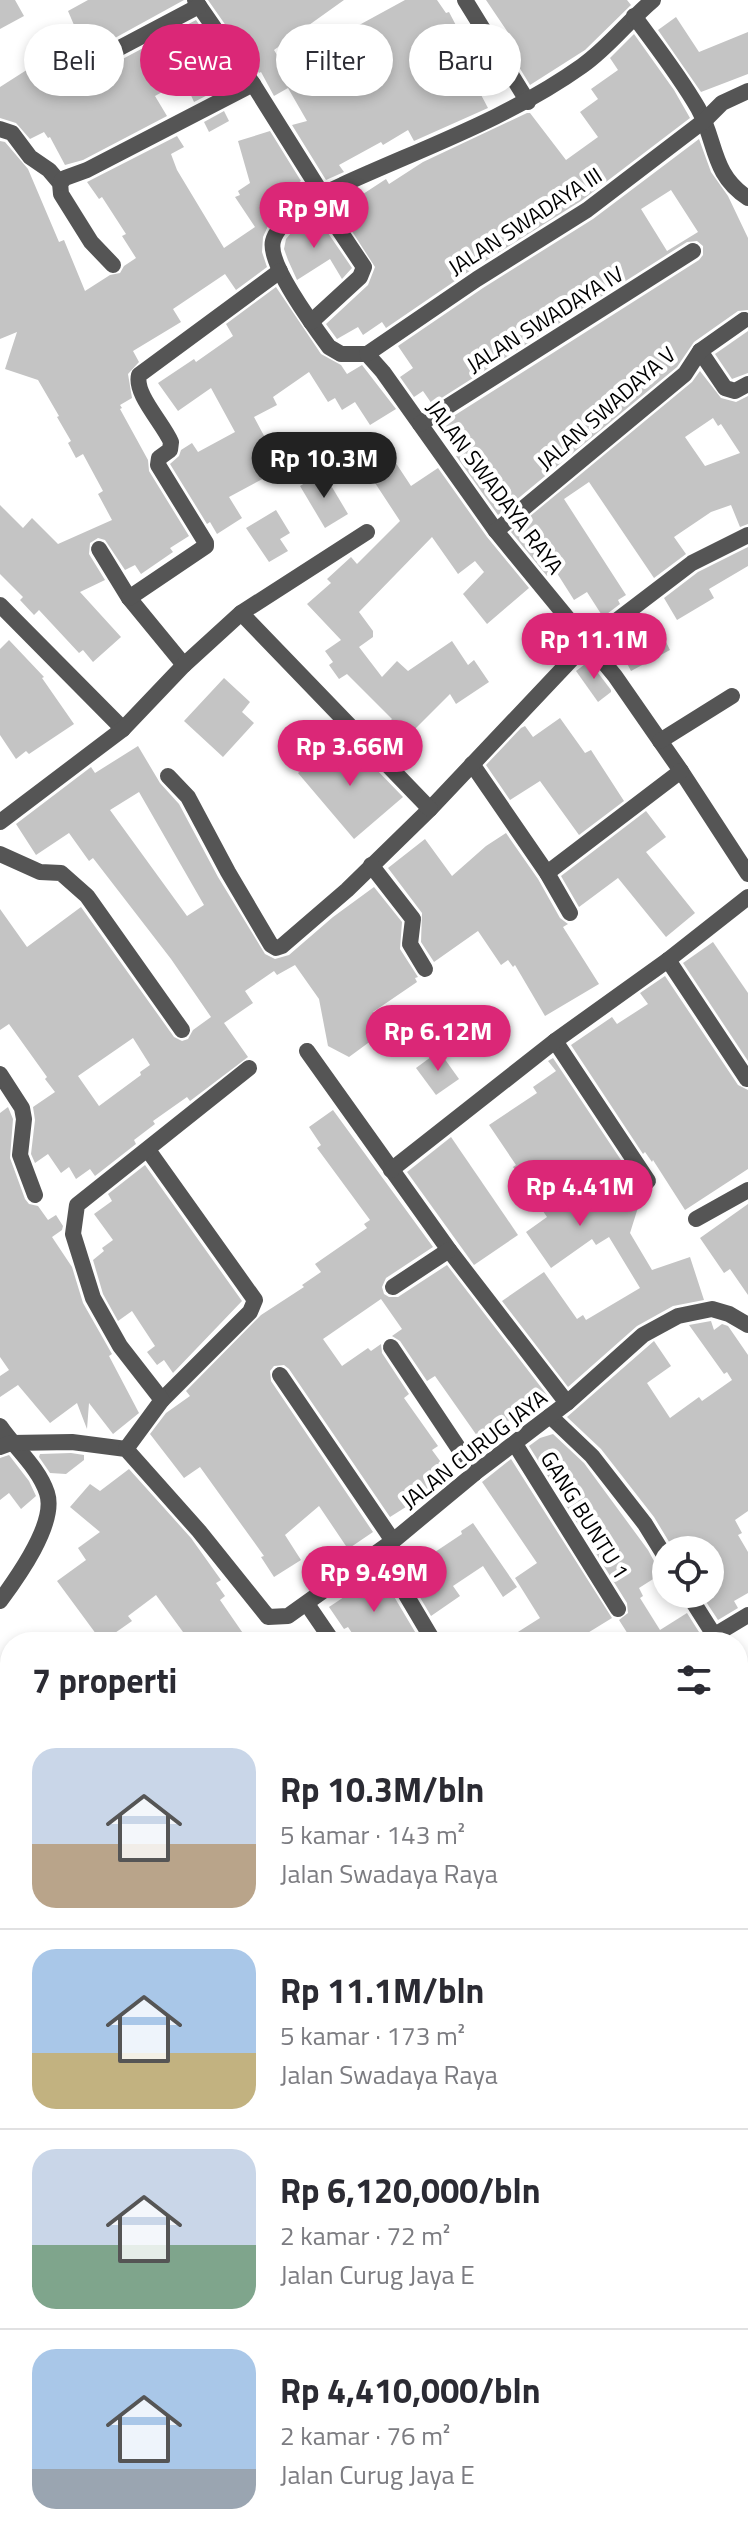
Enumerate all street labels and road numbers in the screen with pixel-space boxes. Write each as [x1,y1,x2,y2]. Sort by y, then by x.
street label: JALAN SWADAYA III [441,158,609,284]
street label: JALAN SWADAYA IV [460,257,630,381]
street label: JALAN SWADAYA V [529,338,683,478]
street label: JALAN SWADAYA RAYA [418,393,572,581]
street label: JALAN CURUG JAYA [394,1381,554,1517]
street label: GANG BUNTU 1 [532,1444,638,1586]

